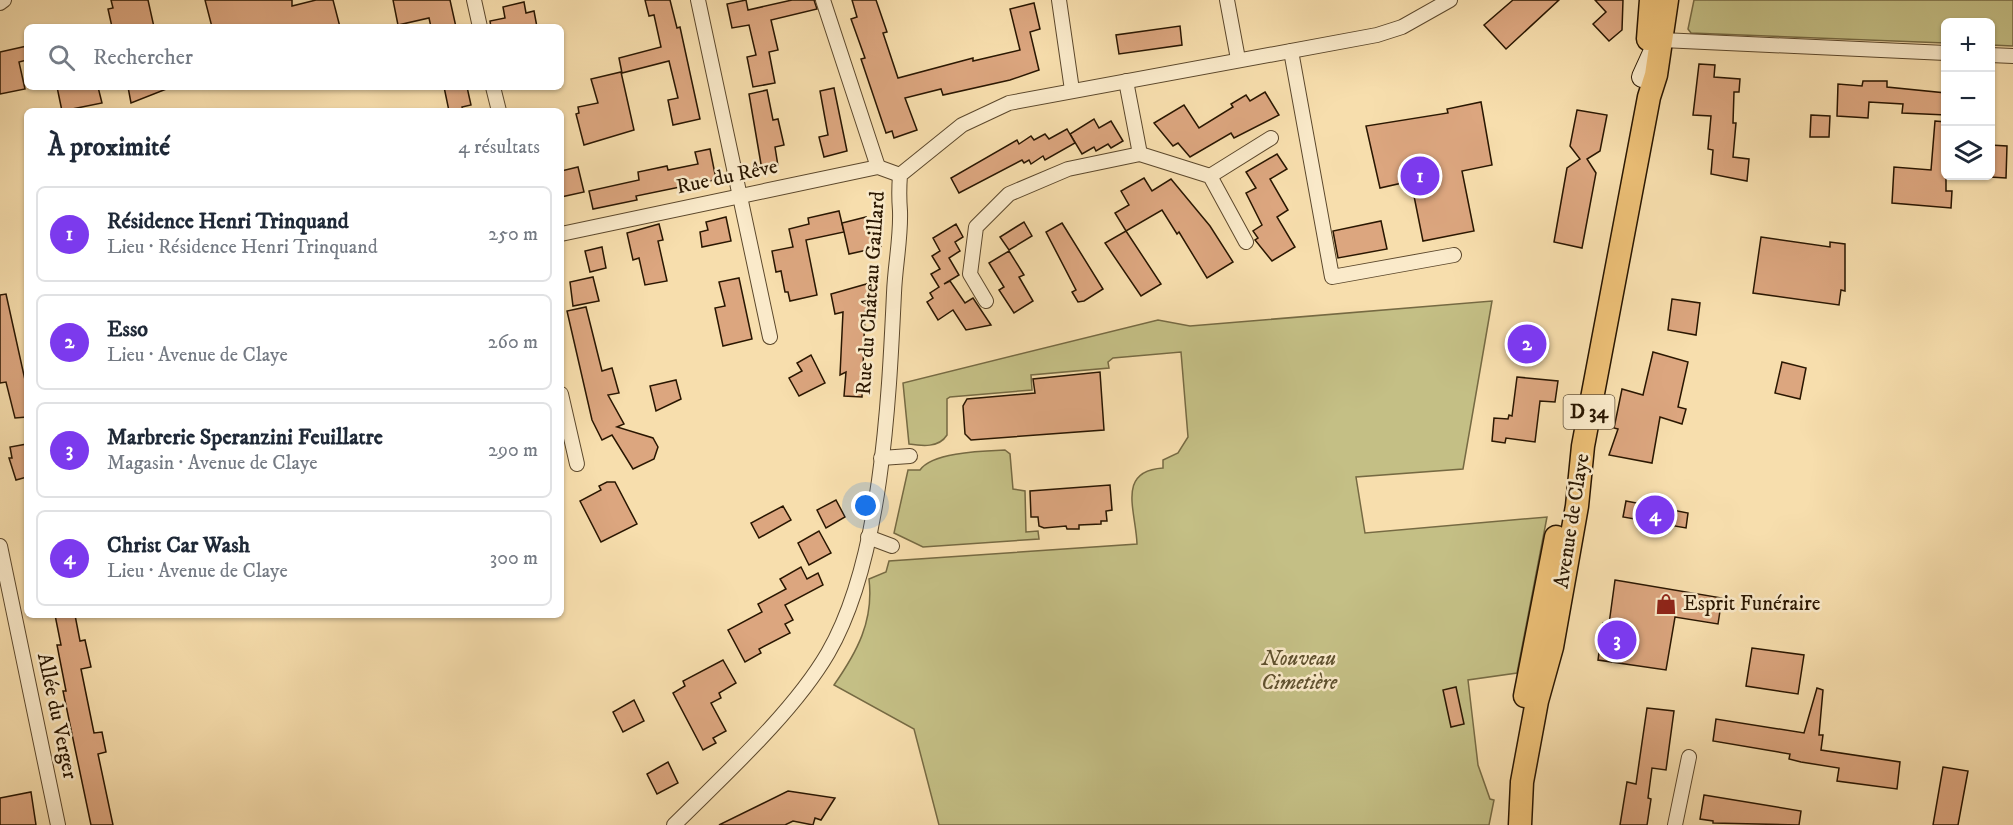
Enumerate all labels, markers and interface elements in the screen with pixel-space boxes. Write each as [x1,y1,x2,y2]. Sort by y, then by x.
map controls [1941,18,1995,180]
button: + [1941,18,1995,72]
search box [24,24,564,90]
icon: search [45,41,78,74]
text: Rechercher [93,44,193,71]
button: − [1941,72,1995,126]
button: layers [1941,126,1995,180]
text: À proximité [48,131,170,164]
text: 4 résultats [458,135,540,160]
street label: Rue du Rêve [674,154,780,200]
pin: 1 [1400,154,1440,198]
street label: Rue du Château Gaillard [851,190,891,396]
text: Résidence Henri Trinquand [107,208,349,235]
text: 1 [66,222,73,247]
text: 250 m [488,222,538,247]
text: Lieu · Résidence Henri Trinquand [107,235,378,260]
text: Esso [107,316,148,343]
pin: 2 [1508,322,1546,366]
text: 2 [65,330,74,355]
text: 260 m [488,330,538,355]
text: Lieu · Avenue de Claye [107,343,288,368]
road number: D 34 [1564,395,1614,429]
text: Marbrerie Speranzini Feuillatre [107,424,383,451]
text: 3 [66,438,73,463]
text: 290 m [488,438,538,463]
text: Magasin · Avenue de Claye [107,451,318,476]
street label: Avenue de Claye [1548,451,1596,590]
your location [851,491,880,520]
pin: 4 [1636,492,1674,538]
text: Christ Car Wash [107,532,250,559]
text: 4 [64,546,75,571]
text: 300 m [490,546,538,571]
text: Lieu · Avenue de Claye [107,559,288,584]
place label: Esprit Funéraire [1683,591,1821,617]
shop icon: Esprit Funéraire [1654,592,1678,616]
pin: 3 [1598,618,1636,662]
park label: Nouveau Cimetière [1261,646,1338,696]
street label: Allée du Verger [31,651,83,782]

